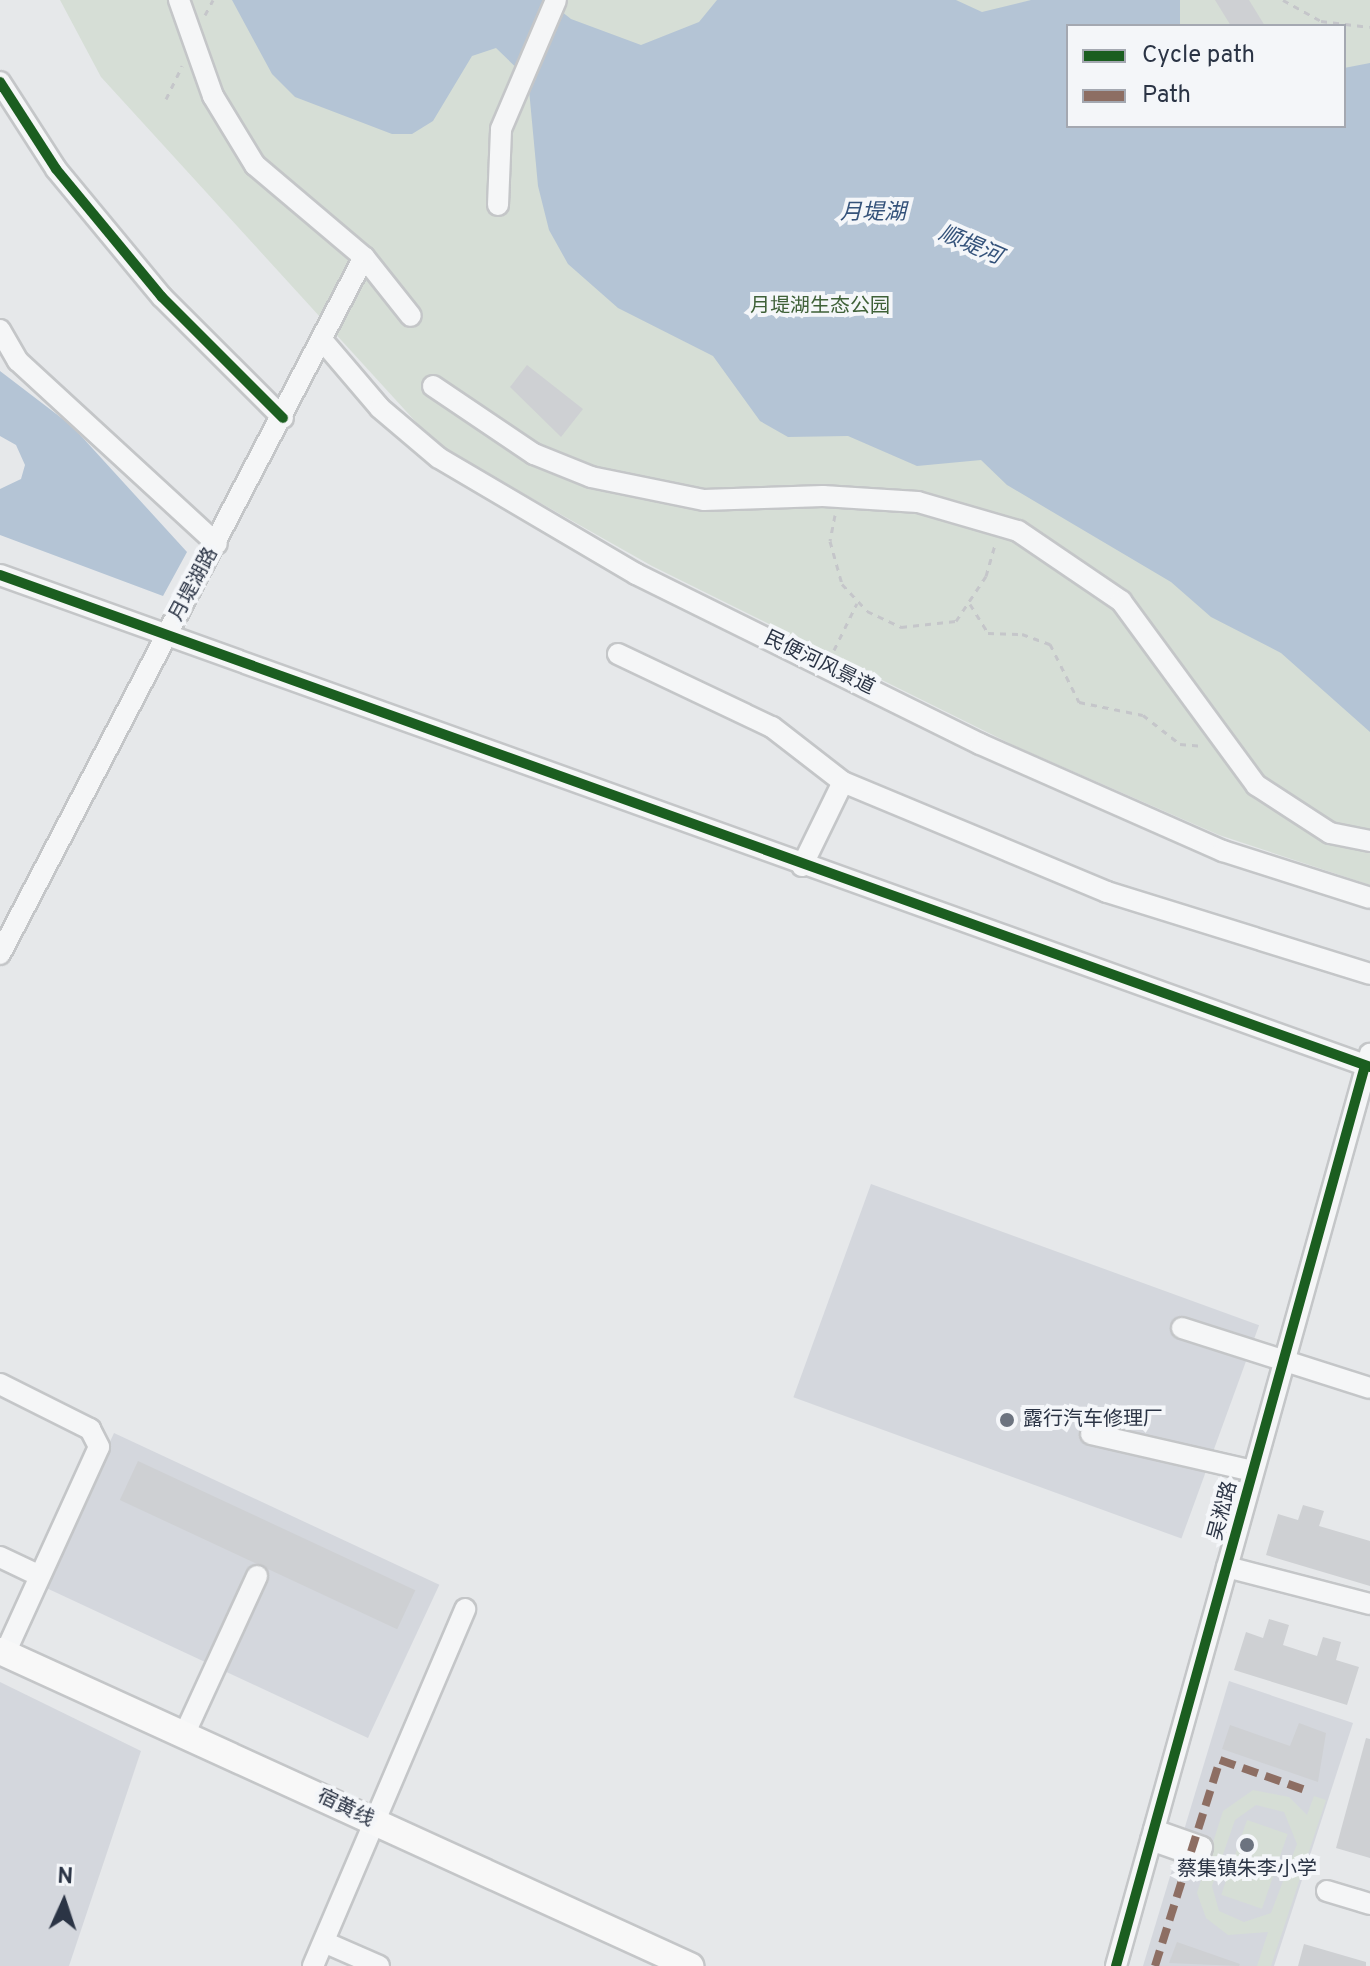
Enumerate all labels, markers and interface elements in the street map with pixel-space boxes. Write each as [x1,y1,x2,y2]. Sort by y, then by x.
legend [1066,24,1346,128]
text: Cycle path [1142,41,1255,71]
text: Path [1142,81,1191,111]
water label: 月堤湖 [840,201,906,227]
water label: 顺堤河 [934,221,1006,271]
park label: 月堤湖生态公园 [750,295,890,319]
street label: 月堤湖路 [166,544,224,626]
street label: 民便河风景道 [760,627,878,701]
place label: 露行汽车修理厂 [1023,1408,1163,1432]
marker: 露行汽车修理厂 [998,1411,1016,1429]
street label: 吴淞路 [1205,1479,1243,1543]
street label: 宿黄线 [313,1785,377,1833]
marker: 蔡集镇朱李小学 [1238,1836,1256,1854]
place label: 蔡集镇朱李小学 [1177,1858,1317,1882]
north arrow [24,1862,104,1942]
text: N [57,1864,74,1891]

